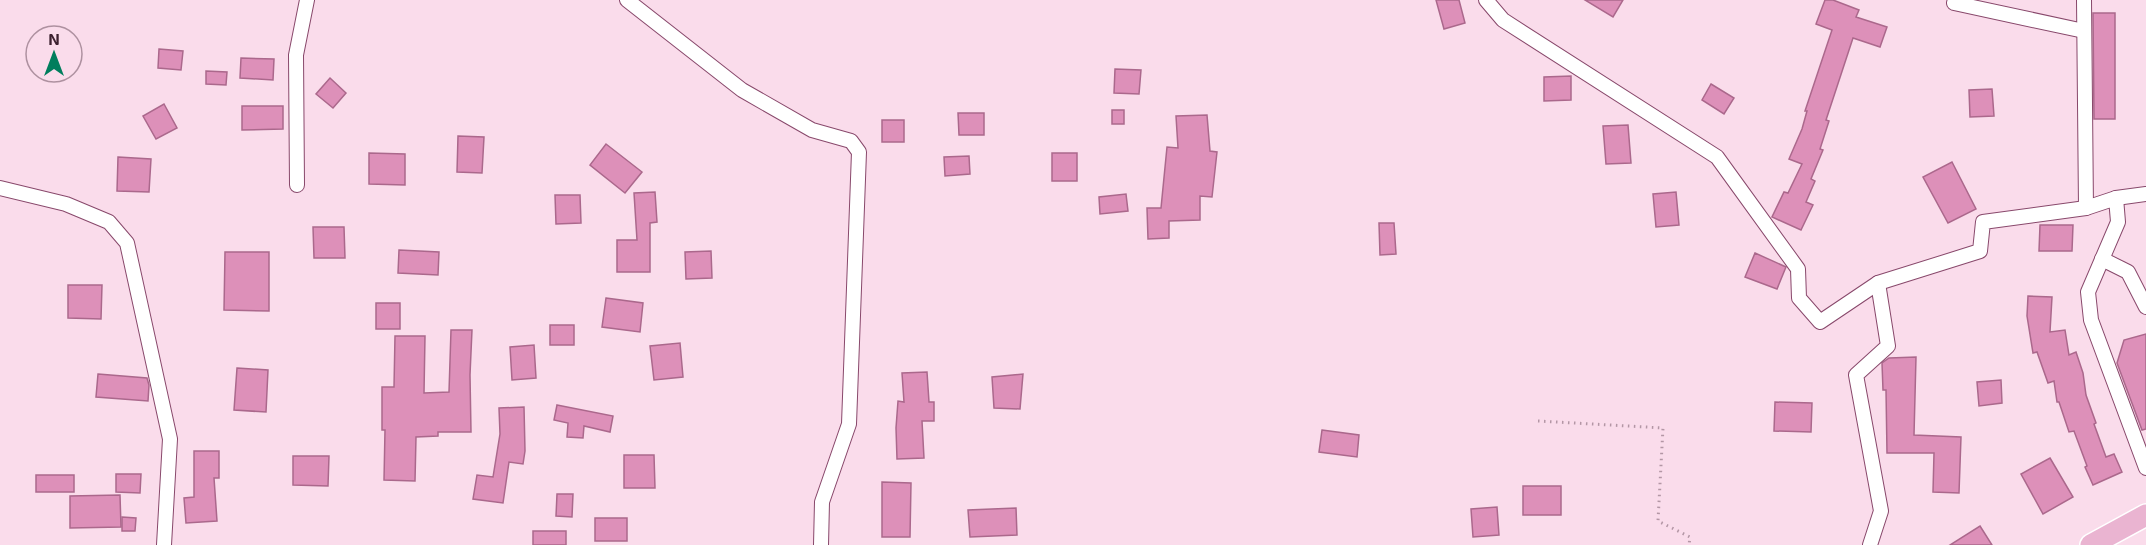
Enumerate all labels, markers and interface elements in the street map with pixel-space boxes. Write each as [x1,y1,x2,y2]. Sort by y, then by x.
north arrow [24,24,84,84]
text: N [48,29,60,48]

